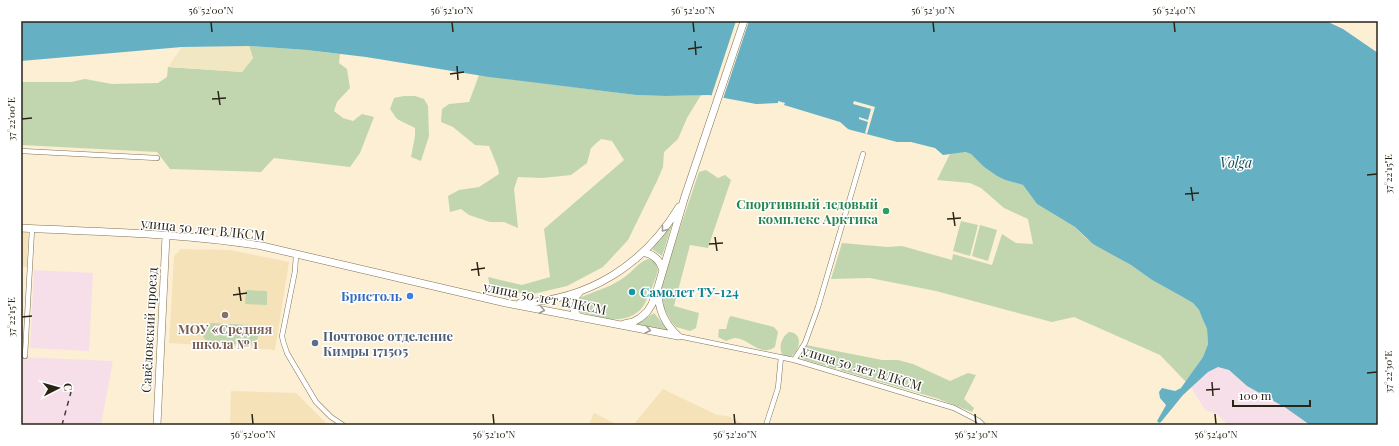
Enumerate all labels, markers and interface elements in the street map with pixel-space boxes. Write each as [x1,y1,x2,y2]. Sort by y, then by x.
text: 56°52'00"N [188,3,234,17]
text: 56°52'10"N [431,3,473,17]
text: 56°52'20"N [671,3,715,17]
text: 56°52'30"N [911,3,955,17]
text: 56°52'40"N [1152,3,1196,17]
text: 37°22'00"E [4,97,18,141]
water label: Volga [1220,153,1252,172]
text: 37°22'15"E [1381,154,1395,194]
place label: Спортивный ледовый комплекс Арктика [736,195,878,227]
marker: Спортивный ледовый комплекс Арктика [881,206,891,216]
street label: улица 50 лет ВЛКСМ [139,213,266,243]
one-way arrow [662,225,669,232]
street label: Савёловский проезд [137,267,160,393]
street label: улица 50 лет ВЛКСМ [481,277,608,318]
place label: Самолет ТУ-124 [640,283,739,300]
place label: Бристоль [341,287,402,304]
marker: Самолет ТУ-124 [627,287,637,297]
marker: Бристоль [405,291,415,301]
text: 37°22'15"E [4,297,18,337]
one-way arrow [539,305,545,313]
marker: МОУ «Средняя школа № 1 [220,310,230,320]
place label: МОУ «Средняя школа № 1 [178,320,273,352]
one-way arrow [645,326,651,334]
place label: Почтовое отделение Кимры 171505 [323,327,453,359]
marker: Почтовое отделение Кимры 171505 [310,338,320,348]
street label: улица 50 лет ВЛКСМ [799,341,924,394]
text: 37°22'30"E [1381,351,1395,393]
north arrow [38,368,78,408]
text: С [61,382,76,392]
scale bar [1233,382,1310,408]
text: 100 m [1239,387,1272,403]
text: 56°52'00"N [230,427,276,441]
text: 56°52'10"N [473,427,515,441]
text: 56°52'20"N [713,427,757,441]
text: 56°52'30"N [954,427,998,441]
text: 56°52'40"N [1194,427,1238,441]

